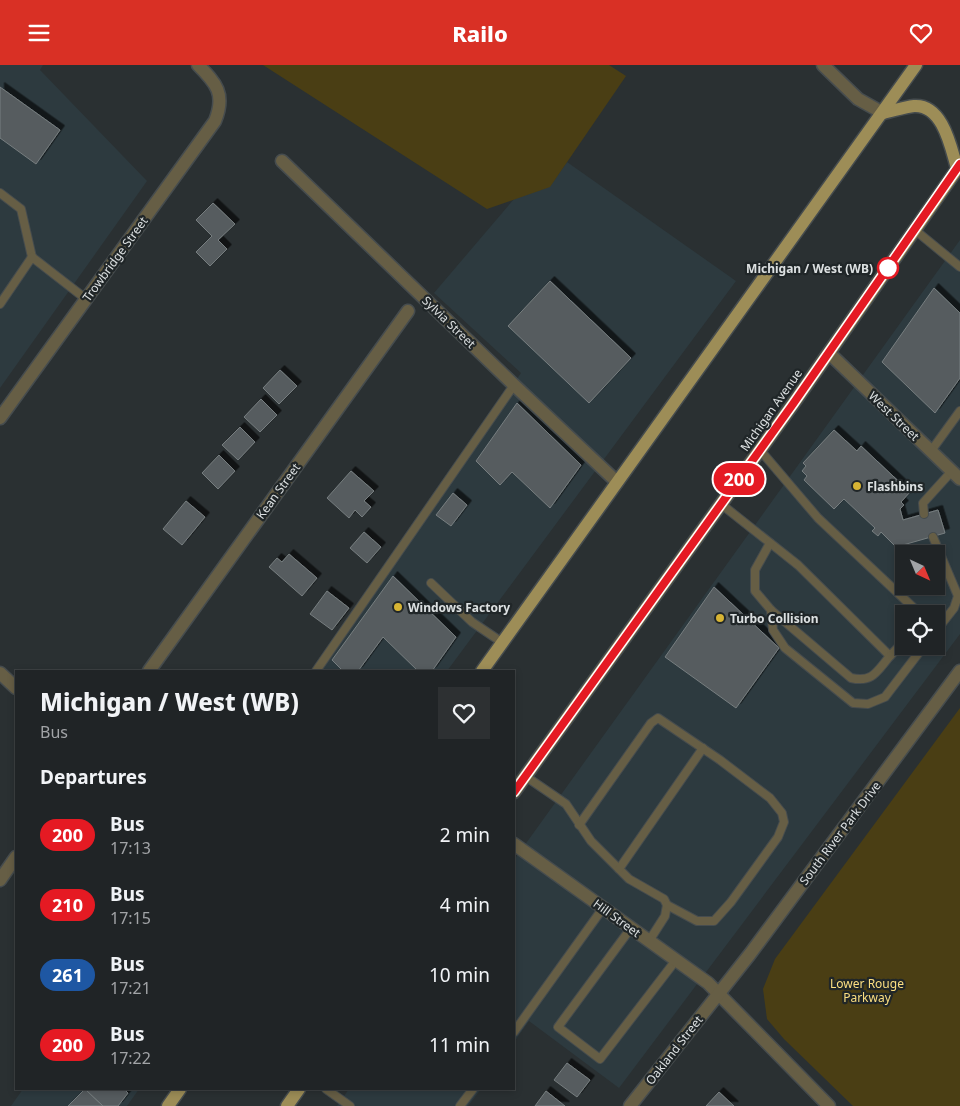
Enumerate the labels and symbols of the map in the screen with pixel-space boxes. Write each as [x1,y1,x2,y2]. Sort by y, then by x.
street label: Trowbridge Street [78,213,152,305]
marker: Michigan / West (WB) [877,257,899,279]
place label: Michigan / West (WB) [746,260,873,277]
street label: Sylvia Street [419,292,480,352]
street label: Michigan Avenue [736,365,806,455]
street label: West Street [865,388,924,445]
street label: Kean Street [252,459,304,522]
line badge: 200 [710,463,768,495]
place label: Flashbins [867,478,923,495]
marker: Flashbins [851,480,863,492]
north arrow [895,545,945,595]
place label: Windows Factory [408,599,510,616]
marker: Windows Factory [392,601,404,613]
place label: Turbo Collision [730,610,819,627]
marker: Turbo Collision [714,612,726,624]
street label: South River Park Drive [795,777,885,888]
street label: Hill Street [590,895,645,941]
park label: Lower Rouge Parkway [830,975,904,1006]
street label: Oakland Street [642,1011,707,1088]

